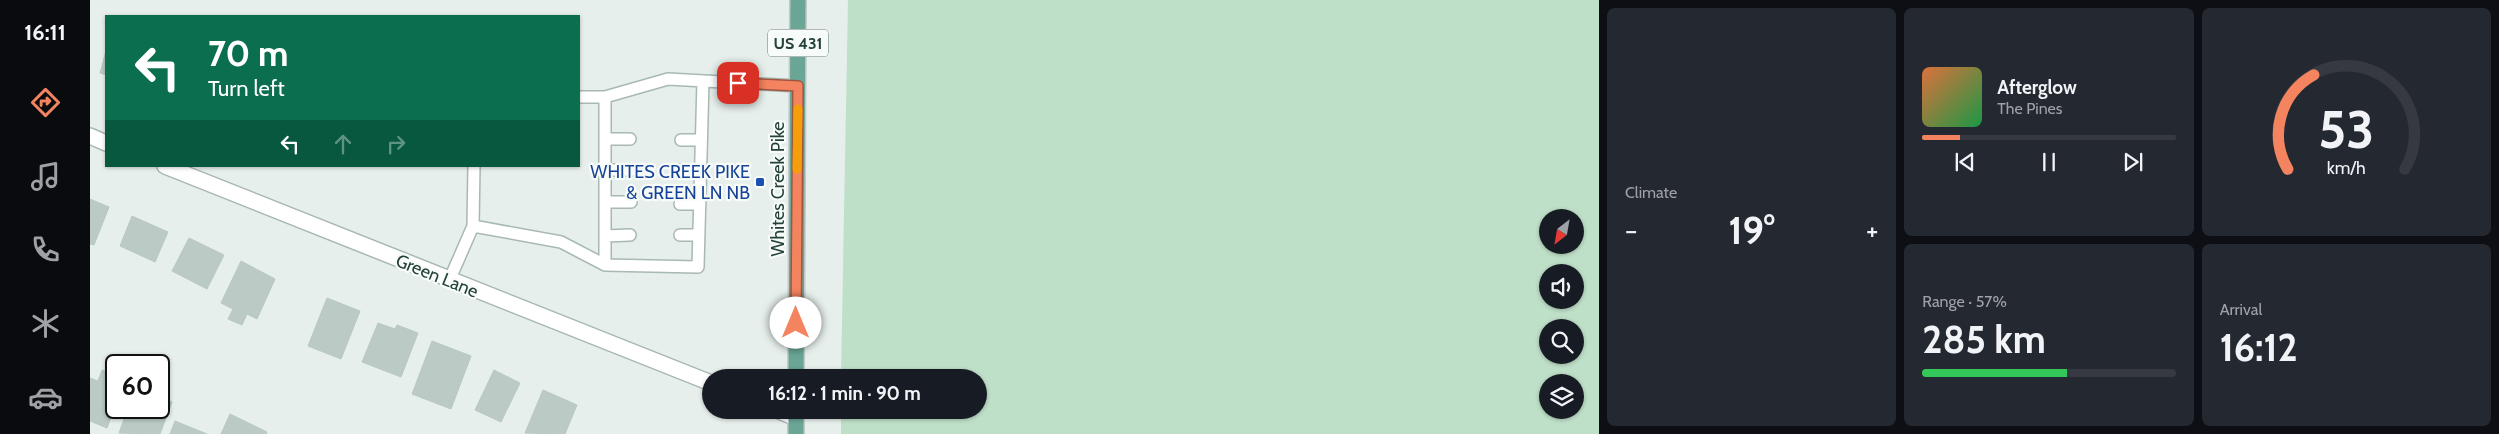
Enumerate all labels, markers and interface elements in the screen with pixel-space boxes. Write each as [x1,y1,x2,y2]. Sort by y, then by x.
text: 16:11 [24,19,66,46]
road number: US 431 [768,29,828,56]
text: 70 m [208,32,289,75]
icon: left [125,35,190,100]
pin [717,62,759,104]
icon: arrive [724,69,752,97]
text: Turn left [208,75,285,102]
text: Afterglow [1997,76,2077,99]
icon: directions [28,85,63,120]
text: 53 [2318,98,2374,161]
text: The Pines [1997,99,2062,118]
street label: Whites Creek Pike [767,121,789,257]
icon: left [276,130,304,158]
icon: ahead [329,130,357,158]
icon: right [382,130,410,158]
icon: previous [1951,148,1979,176]
icon: pause [2035,148,2063,176]
icon: next [2119,148,2147,176]
text: km/h [2327,157,2366,178]
icon: music [28,159,63,194]
place label: WHITES CREEK PIKE & GREEN LN NB [590,161,750,204]
marker: WHITES CREEK PIKE & GREEN LN NB [754,176,766,188]
text: Climate [1625,183,1677,202]
text: 19° [1728,207,1775,254]
north arrow [1539,209,1584,254]
map controls [1539,209,1584,419]
text: − [1625,213,1637,247]
text: + [1866,213,1878,247]
icon: phone [28,232,63,267]
street label: Green Lane [393,250,481,302]
button: sound [1539,264,1584,309]
text: Range · 57% [1922,292,2007,311]
position arrow [769,296,821,348]
text: Arrival [2220,300,2262,319]
icon: climate [28,306,63,341]
text: 285 km [1922,316,2046,363]
button: search [1539,319,1584,364]
text: 16:12 [2220,324,2298,371]
speed limit sign: 60 [105,354,170,419]
button: layers [1539,374,1584,419]
icon: car [28,380,63,415]
text: 16:12 · 1 min · 90 m [768,382,921,405]

